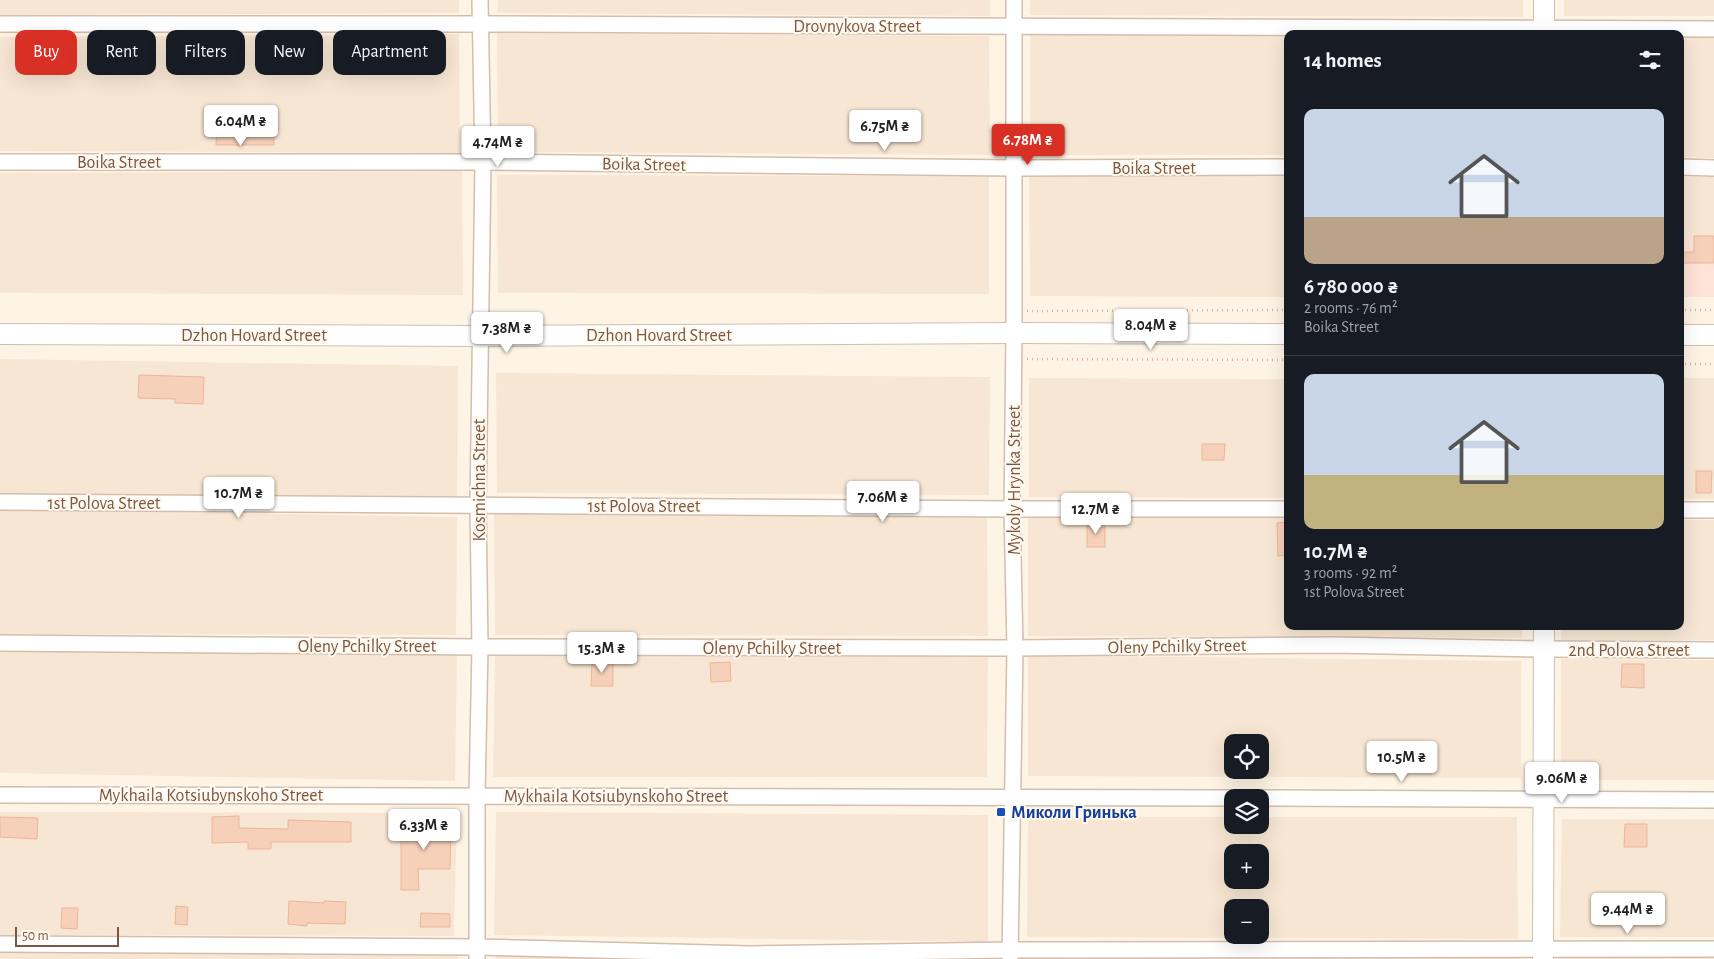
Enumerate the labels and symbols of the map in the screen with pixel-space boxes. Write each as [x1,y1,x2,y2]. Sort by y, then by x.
street label: Drovnykova Street [793,18,921,36]
pin: 6.04M ₴ [195,104,287,147]
pin: 6.75M ₴ [839,110,931,152]
pin: 6.78M ₴ [982,124,1074,166]
pin: 4.74M ₴ [452,126,544,168]
street label: Boika Street [77,154,161,172]
street label: Boika Street [602,155,686,175]
street label: Boika Street [1112,160,1196,178]
pin: 8.04M ₴ [1105,308,1197,351]
pin: 7.38M ₴ [461,312,553,354]
street label: Dzhon Hovard Street [181,327,327,345]
street label: Dzhon Hovard Street [586,327,732,345]
street label: Mykoly Hrynka Street [1006,405,1024,555]
street label: Kosmichna Street [471,418,489,541]
pin: 10.7M ₴ [193,476,285,519]
pin: 7.06M ₴ [837,480,929,523]
pin: 12.7M ₴ [1050,492,1142,535]
street label: 1st Polova Street [47,495,161,513]
street label: 1st Polova Street [587,498,701,516]
pin: 15.3M ₴ [556,632,648,674]
street label: Oleny Pchilky Street [1108,637,1247,657]
street label: Oleny Pchilky Street [298,638,437,656]
street label: Oleny Pchilky Street [703,640,842,658]
street label: 2nd Polova Street [1568,642,1690,660]
pin: 10.5M ₴ [1356,740,1448,783]
pin: 9.06M ₴ [1516,762,1608,804]
street label: Mykhaila Kotsiubynskoho Street [99,787,324,805]
street label: Mykhaila Kotsiubynskoho Street [504,788,729,806]
place label: Миколи Гринька [1011,804,1137,822]
marker: Миколи Гринька [995,806,1007,818]
pin: 6.33M ₴ [378,808,470,851]
pin: 9.44M ₴ [1582,892,1674,935]
scale bar [15,924,119,947]

